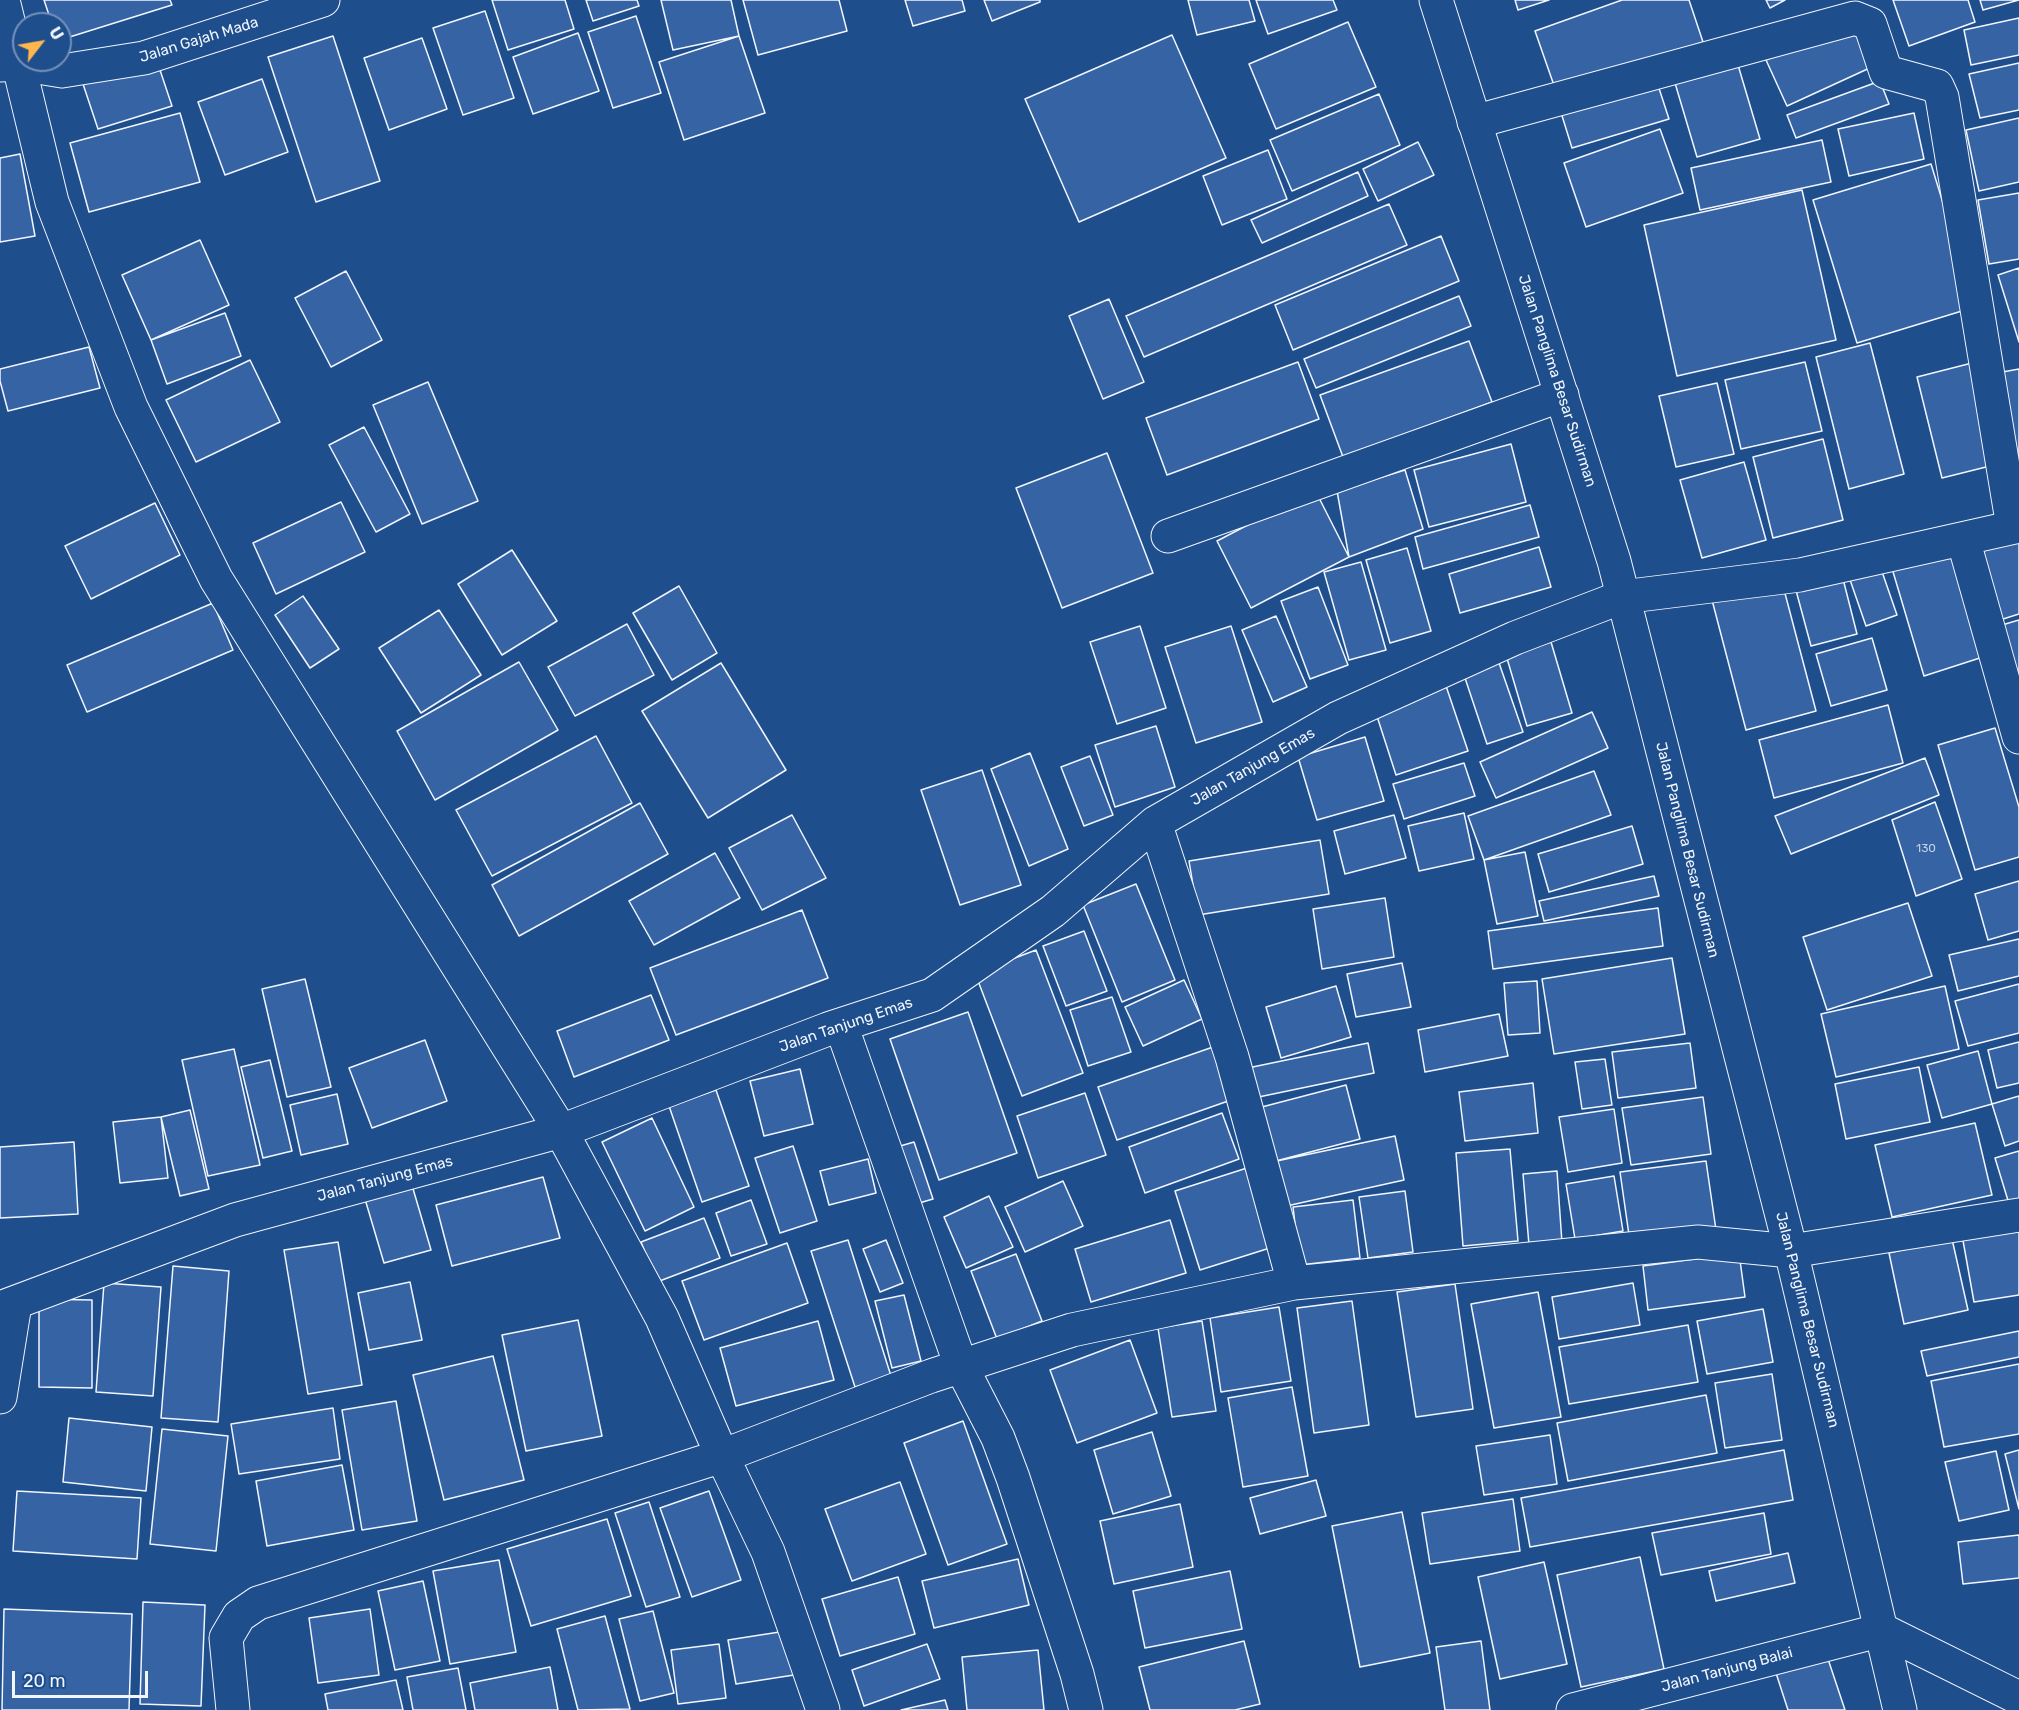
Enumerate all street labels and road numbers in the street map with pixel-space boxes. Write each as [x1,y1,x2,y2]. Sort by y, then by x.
street label: Jalan Gajah Mada [137,13,261,67]
street label: Jalan Panglima Besar Sudirman [1514,273,1600,489]
street label: Jalan Tanjung Emas [1188,724,1318,810]
street label: Jalan Panglima Besar Sudirman [1651,740,1723,960]
street label: Jalan Tanjung Emas [777,994,915,1056]
street label: Jalan Tanjung Emas [315,1152,455,1206]
street label: Jalan Panglima Besar Sudirman [1771,1210,1843,1430]
street label: Jalan Tanjung Balai [1659,1644,1795,1696]

